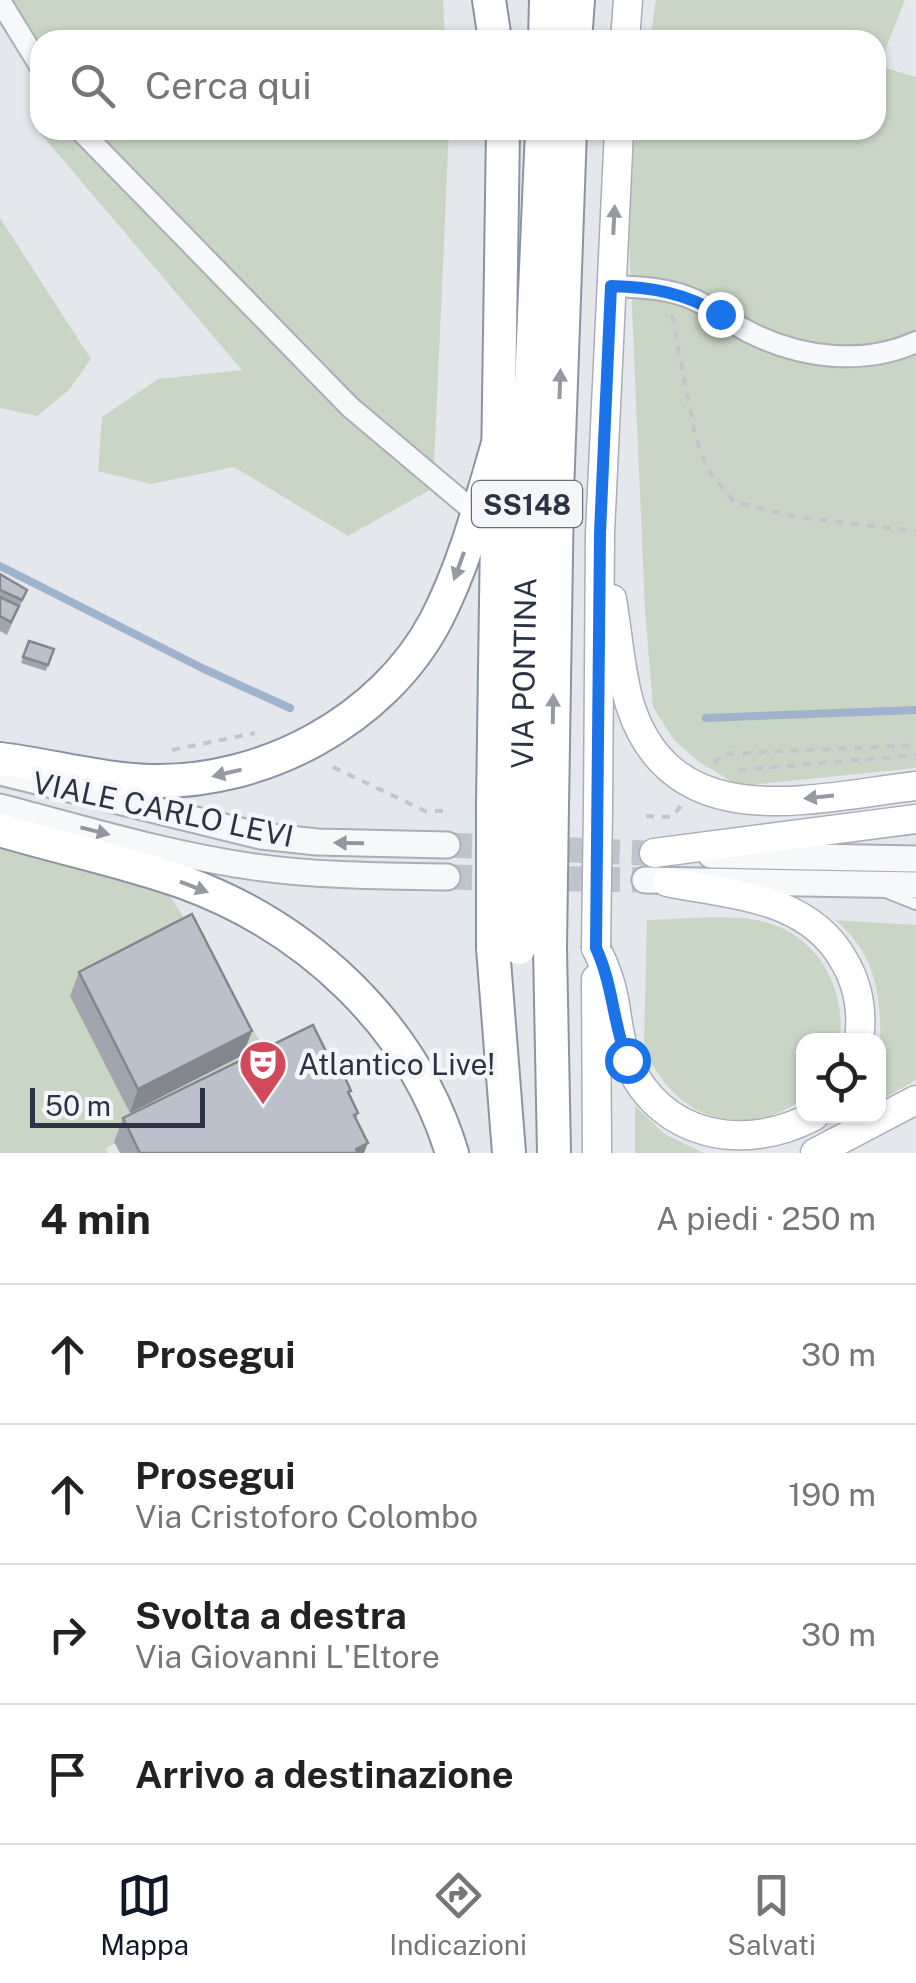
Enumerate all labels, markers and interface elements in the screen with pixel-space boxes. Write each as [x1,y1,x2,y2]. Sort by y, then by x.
search box [30,30,886,140]
icon: search [65,58,120,113]
text: Cerca qui [145,63,312,108]
one-way arrow [606,203,622,235]
route end [698,292,744,338]
one-way arrow [553,367,569,399]
road number: SS148 [472,481,582,527]
one-way arrow [451,552,466,582]
street label: VIA PONTINA [504,577,544,769]
one-way arrow [545,692,561,724]
street label: VIALE CARLO LEVI [29,764,297,854]
one-way arrow [211,766,242,781]
one-way arrow [803,789,834,805]
one-way arrow [79,824,110,840]
one-way arrow [333,834,365,850]
one-way arrow [179,879,209,895]
map controls [796,1033,886,1123]
button: locate [796,1033,886,1123]
theatre icon: Atlantico Live! [237,1038,289,1106]
route start [605,1038,651,1084]
place label: Atlantico Live! [298,1046,495,1082]
scale bar [30,1083,205,1128]
text: 50 m [45,1089,111,1122]
text: 4 min [40,1194,151,1243]
text: A piedi · 250 m [656,1200,876,1237]
icon: ahead [40,1327,95,1382]
text: Prosegui [135,1332,295,1377]
text: 30 m [801,1336,876,1373]
text: Prosegui [135,1453,295,1498]
icon: ahead [40,1467,95,1522]
text: 190 m [788,1476,876,1513]
text: Via Cristoforo Colombo [135,1498,478,1535]
text: Svolta a destra [135,1593,407,1638]
icon: right [40,1607,95,1662]
text: 30 m [801,1616,876,1653]
text: Via Giovanni L'Eltore [135,1638,440,1675]
icon: arrive [40,1747,95,1802]
text: Arrivo a destinazione [135,1752,514,1797]
tab: Mappa [100,1868,189,1961]
tab: Indicazioni [389,1868,527,1961]
tab: Salvati [727,1868,816,1961]

